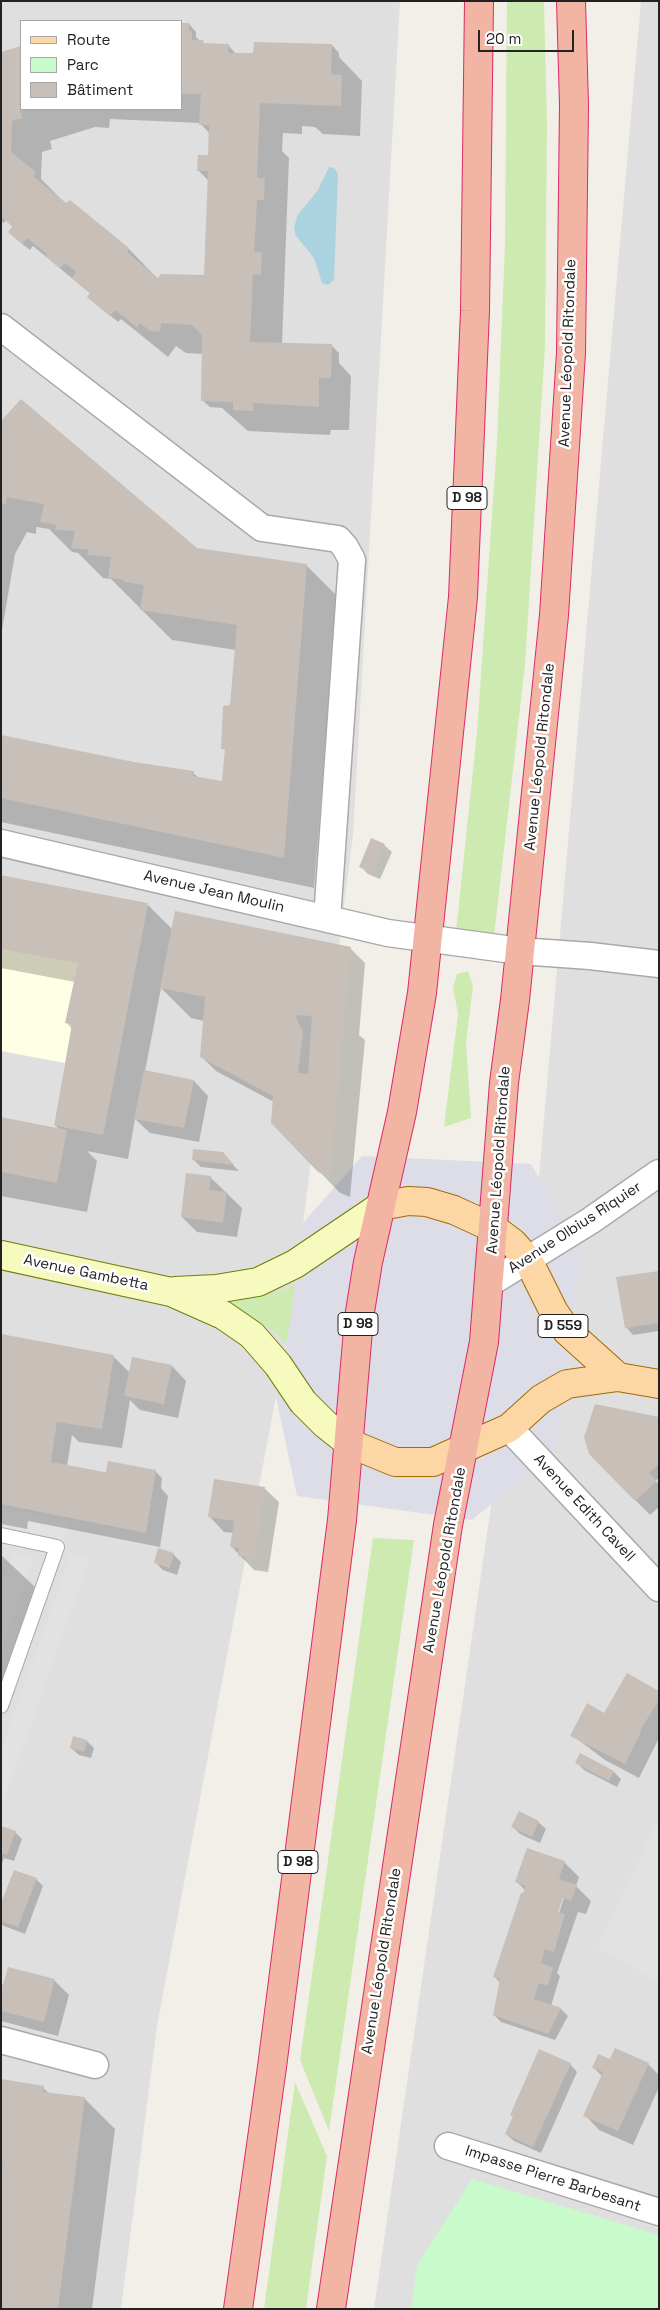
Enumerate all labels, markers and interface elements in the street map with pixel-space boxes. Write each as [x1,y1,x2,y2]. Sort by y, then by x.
legend [20,20,182,110]
scale bar [480,20,576,52]
text: 20 m [486,29,521,48]
text: Route [67,30,110,49]
text: Parc [67,55,99,74]
text: Bâtiment [67,80,133,99]
street label: Avenue Léopold Ritondale [556,259,580,447]
road number: D 98 [447,486,487,509]
street label: Avenue Léopold Ritondale [521,662,559,852]
street label: Avenue Jean Moulin [142,867,286,917]
street label: Avenue Léopold Ritondale [483,1065,515,1255]
street label: Avenue Olbius Riquier [505,1178,645,1278]
street label: Avenue Gambetta [22,1251,150,1295]
road number: D 98 [338,1312,378,1336]
road number: D 559 [538,1314,588,1338]
street label: Avenue Edith Cavell [530,1451,638,1565]
street label: Avenue Léopold Ritondale [420,1466,470,1654]
road number: D 98 [278,1850,318,1874]
street label: Avenue Léopold Ritondale [358,1867,406,2055]
street label: Impasse Pierre Barbesant [463,2142,643,2216]

